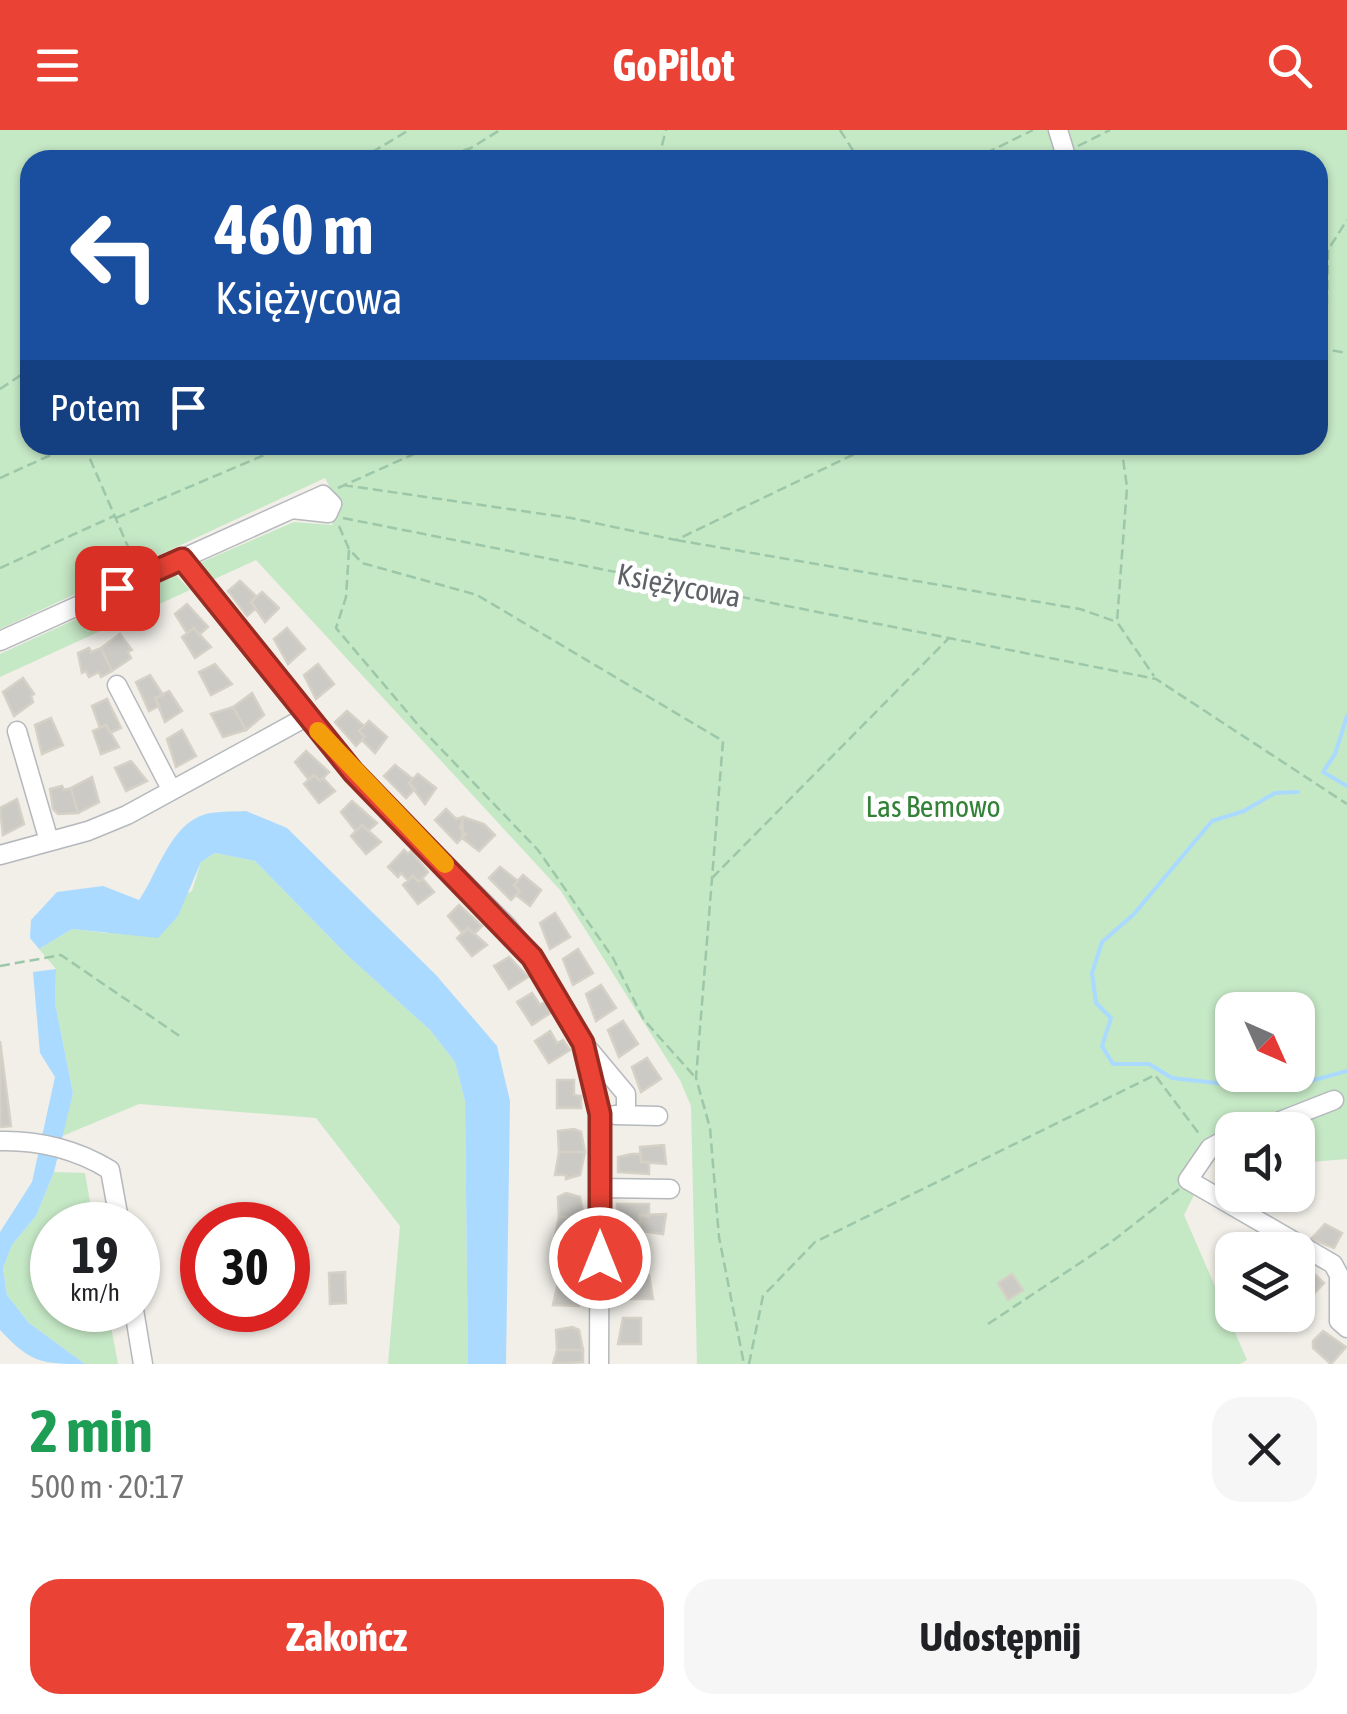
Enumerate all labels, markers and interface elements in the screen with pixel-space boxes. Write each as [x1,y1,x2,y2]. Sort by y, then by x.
icon: menu [30,38,85,93]
icon: search [1262,38,1317,93]
text: GoPilot [612,39,735,91]
text: 460 m [215,189,374,269]
icon: left [50,190,180,320]
text: Księżycowa [215,272,403,324]
icon: arrive [161,380,216,435]
text: Potem [50,386,141,429]
pin [75,546,160,631]
street label: Księżycowa [614,556,744,614]
icon: arrive [90,561,145,616]
park label: Las Bemowo [865,789,1001,823]
north arrow [1215,992,1315,1092]
map controls [1215,992,1315,1332]
button: sound [1215,1112,1315,1212]
speed limit sign: 30 [180,1202,310,1332]
position arrow [548,1206,652,1310]
text: 19 [71,1226,118,1284]
button: layers [1215,1232,1315,1332]
text: km/h [70,1278,120,1306]
text: 2 min [30,1396,153,1465]
button: close [1212,1397,1317,1502]
text: 500 m · 20:17 [30,1468,185,1505]
button: Zakończ [30,1579,664,1694]
button: Udostępnij [684,1579,1317,1694]

